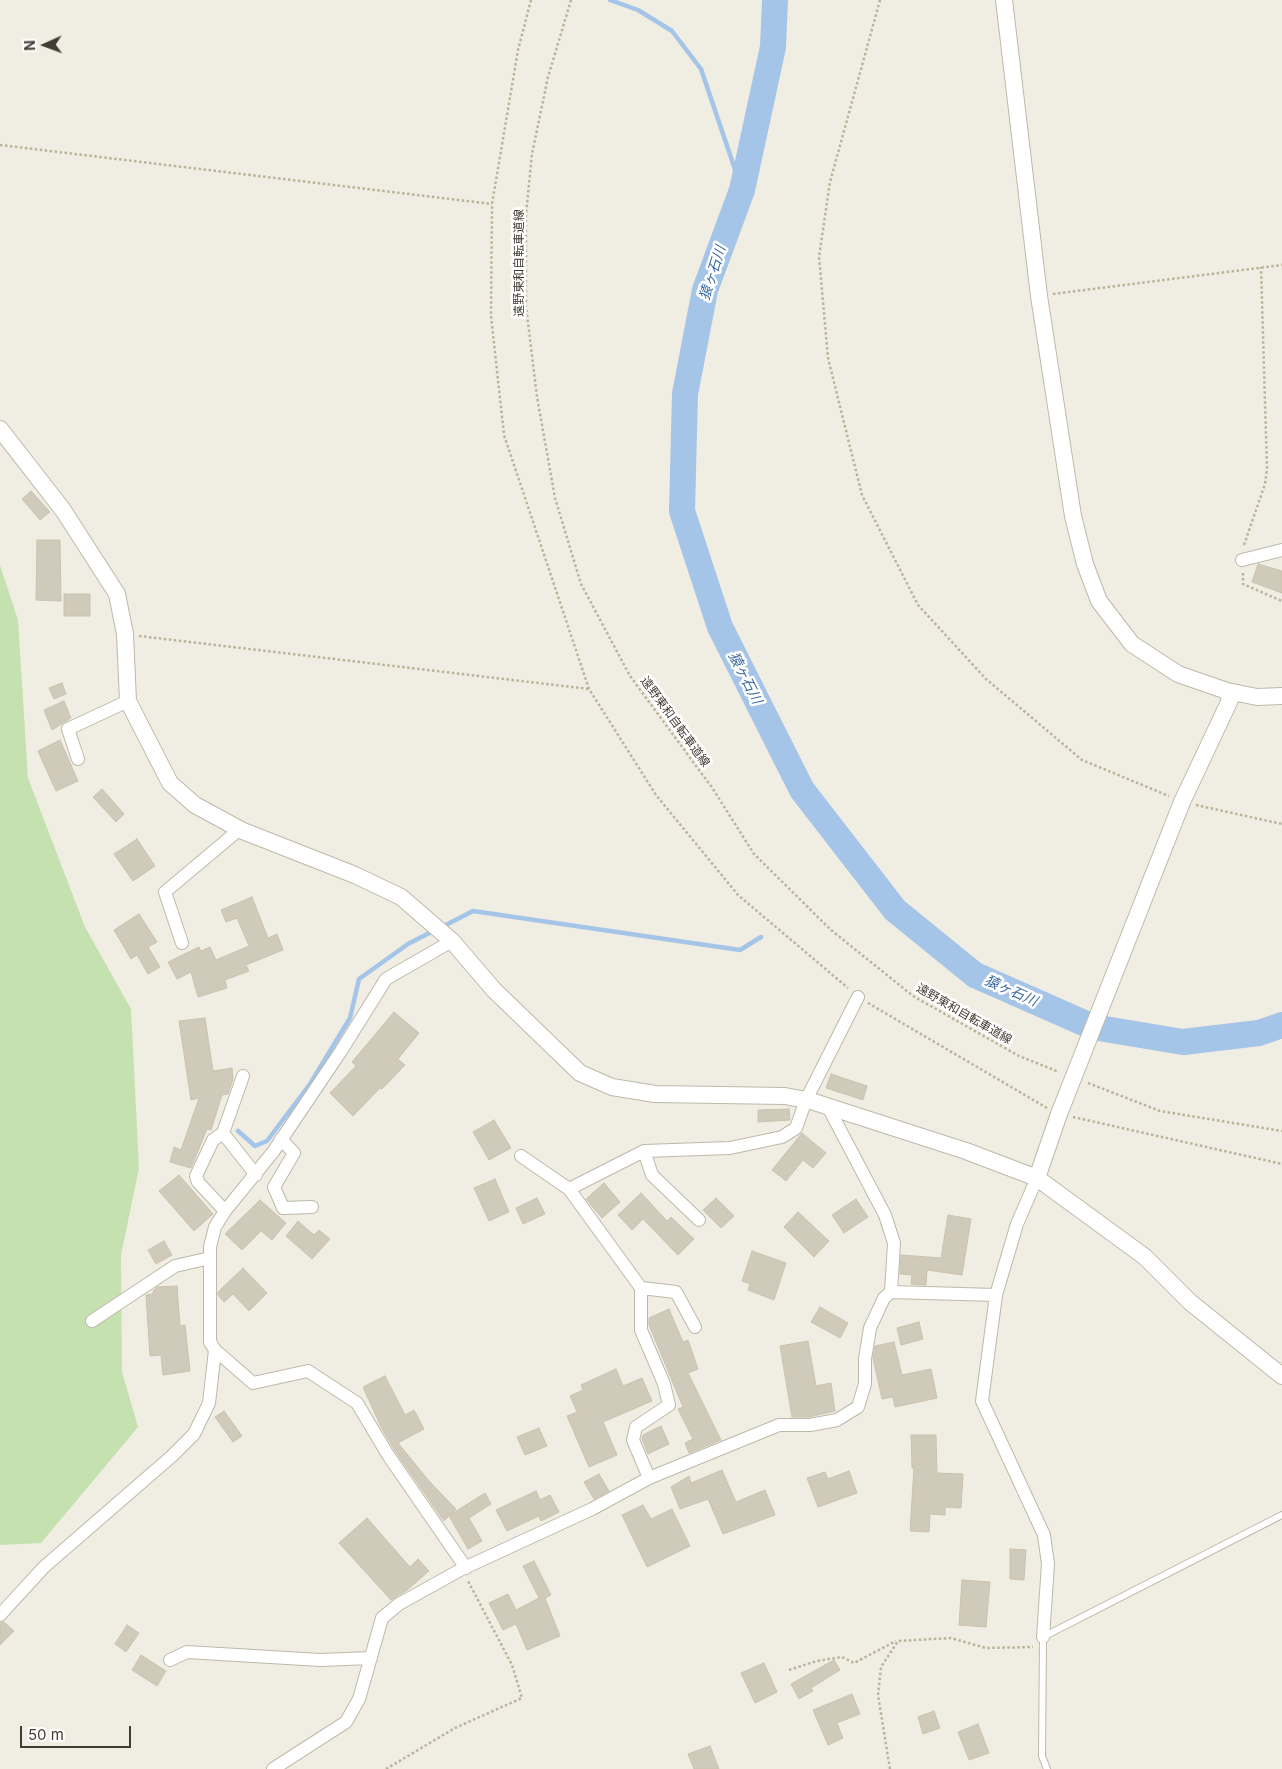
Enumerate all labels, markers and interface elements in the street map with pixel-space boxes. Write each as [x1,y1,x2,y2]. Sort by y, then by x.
north arrow [20,20,70,70]
text: N [21,40,38,51]
street label: 遠野東和自転車道線 [512,209,526,317]
water label: 猿ヶ石川 [696,244,730,302]
water label: 猿ヶ石川 [725,649,765,707]
street label: 遠野東和自転車道線 [637,674,713,770]
water label: 猿ヶ石川 [982,972,1040,1010]
street label: 遠野東和自転車道線 [914,981,1014,1047]
scale bar [22,1716,134,1748]
text: 50 m [28,1725,64,1744]

